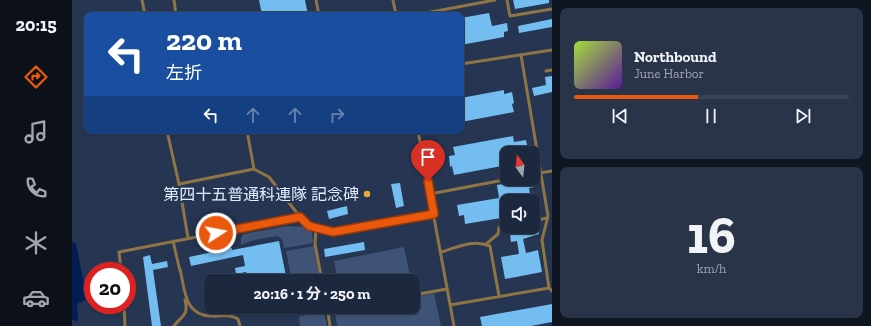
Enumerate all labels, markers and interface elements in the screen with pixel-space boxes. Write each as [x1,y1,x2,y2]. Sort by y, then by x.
text: 20:15 [15,14,57,36]
text: 220 m [166,24,242,57]
icon: left [100,28,152,80]
text: Northbound [634,48,717,66]
text: 左折 [166,62,202,84]
icon: directions [22,63,50,91]
text: June Harbor [634,66,704,81]
icon: left [200,104,222,126]
icon: ahead [242,104,264,126]
icon: ahead [284,104,306,126]
icon: right [326,104,348,126]
icon: previous [609,105,631,127]
icon: pause [700,105,722,127]
icon: next [792,105,814,127]
icon: music [22,118,50,146]
pin [411,140,445,181]
icon: arrive [417,146,439,168]
north arrow [500,146,540,186]
map controls [500,146,540,234]
icon: phone [22,174,50,202]
place label: 第四十五普通科連隊 記念碑 [163,185,359,204]
marker: 第四十五普通科連隊 記念碑 [362,189,372,199]
button: sound [500,194,540,234]
text: 16 [687,204,736,266]
position arrow [195,212,237,254]
icon: climate [22,229,50,257]
text: km/h [697,261,726,276]
speed limit sign: 20 [84,262,136,314]
icon: car [22,284,50,312]
text: 20:16 · 1 分 · 250 m [254,285,370,303]

